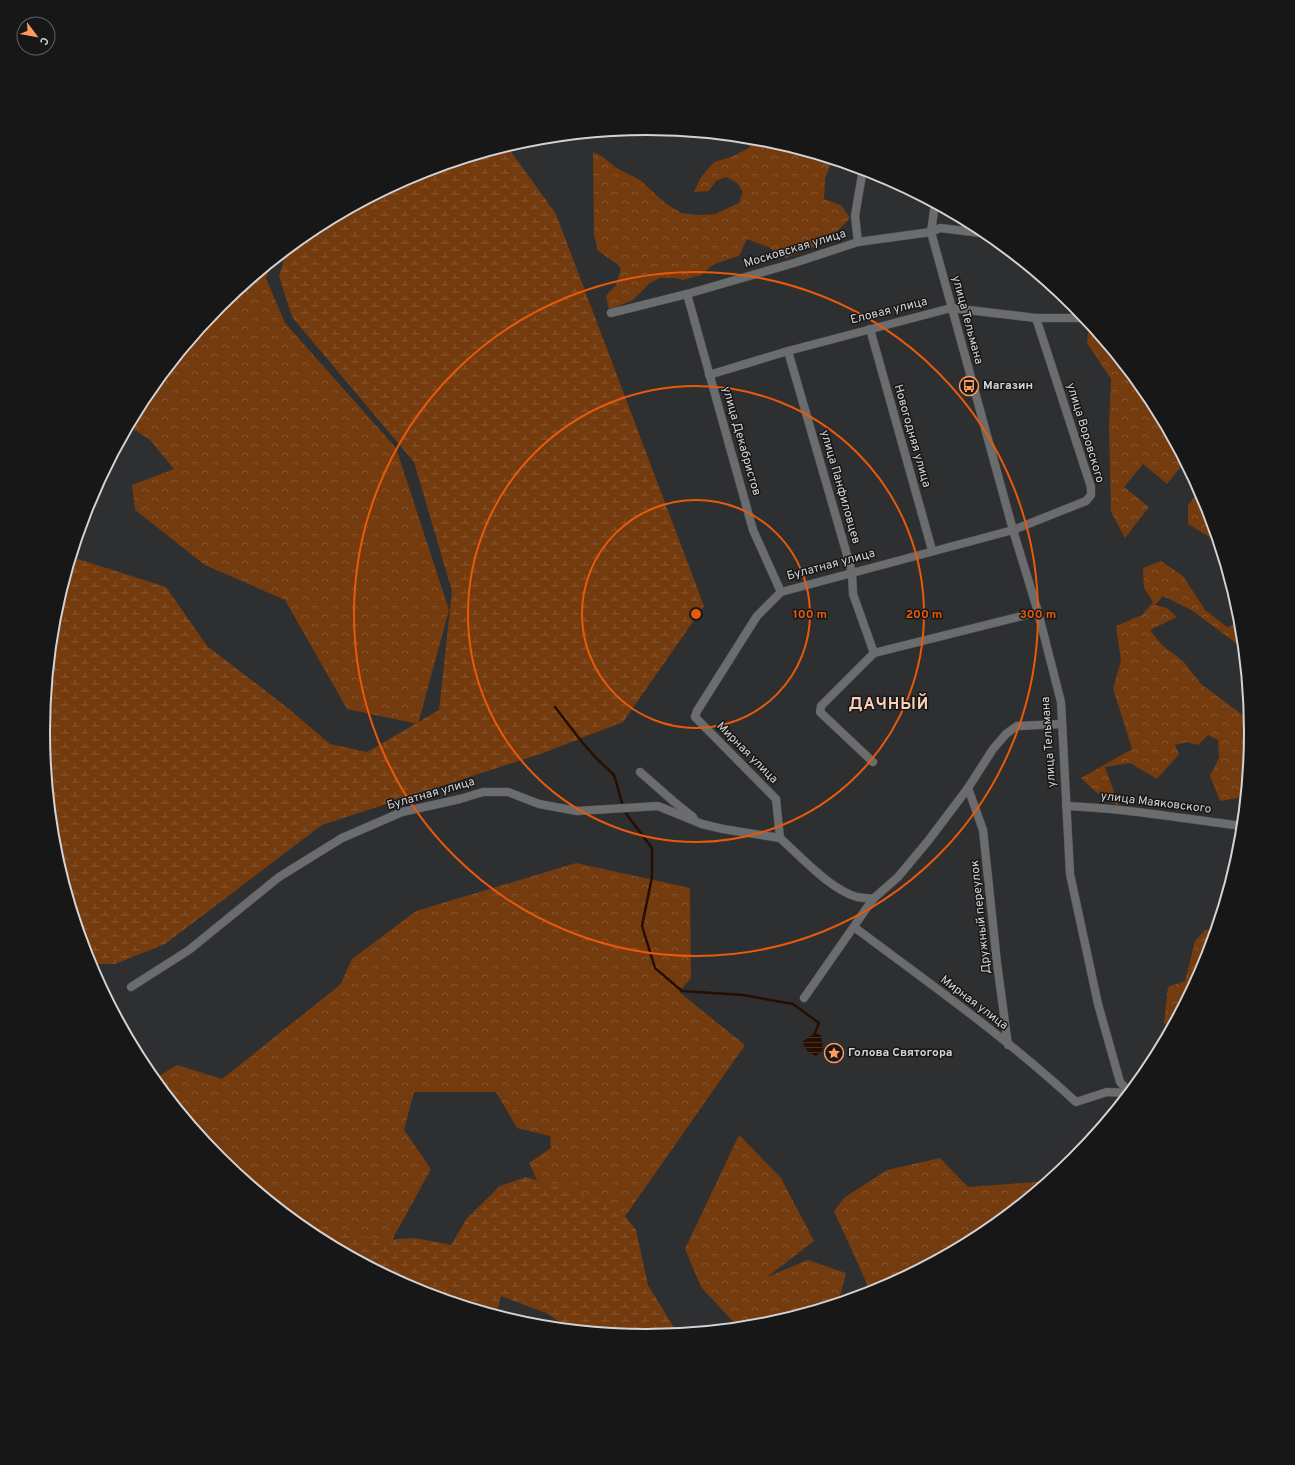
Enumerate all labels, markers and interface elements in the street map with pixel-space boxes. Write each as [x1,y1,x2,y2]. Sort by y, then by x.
north arrow [16,16,56,56]
text: С [36,34,51,47]
street label: Московская улица [742,226,848,272]
street label: улица Тельмана [947,274,987,366]
street label: Еловая улица [849,294,929,328]
bus stop icon: Магазин [958,375,980,397]
place label: Магазин [983,378,1033,394]
street label: улица Воровского [1062,381,1108,485]
street label: Новогодняя улица [890,383,934,489]
street label: улица Декабристов [718,384,764,498]
street label: улица Панфиловцев [816,428,864,546]
street label: Булатная улица [785,546,877,584]
centre of rings [689,607,703,621]
text: 100 m [793,607,827,623]
text: 200 m [906,607,942,623]
text: 300 m [1020,607,1056,623]
district label: ДАЧНЫЙ [849,693,929,715]
street label: улица Тельмана [1038,696,1060,788]
street label: Мирная улица [713,719,781,787]
street label: Булатная улица [385,774,477,814]
street label: улица Маяковского [1100,788,1213,818]
street label: Дружный переулок [967,859,995,975]
street label: Мирная улица [937,972,1011,1034]
place icon: Голова Святогора [823,1042,845,1064]
place label: Голова Святогора [848,1045,953,1061]

